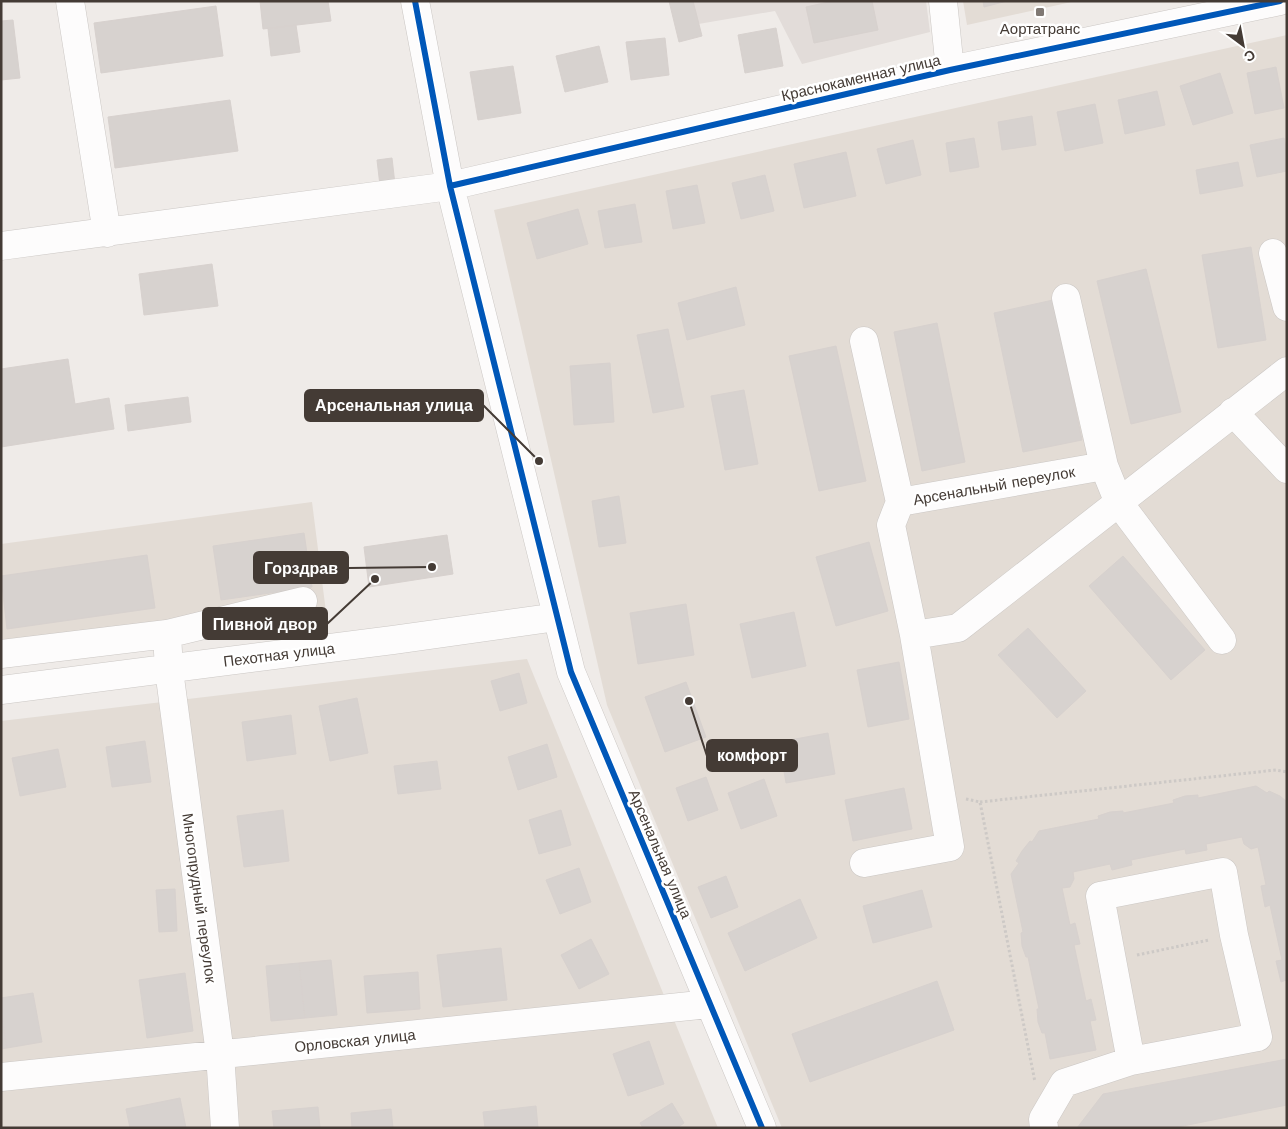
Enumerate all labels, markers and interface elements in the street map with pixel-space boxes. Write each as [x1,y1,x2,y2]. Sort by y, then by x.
marker: Аортатранс [1034,6,1046,18]
place label: Аортатранс [1000,20,1081,38]
north arrow [1218,20,1268,70]
text: С [1241,47,1258,65]
street label: Краснокаменная улица [780,51,943,105]
callout: Арсенальная улица [305,390,483,421]
text: Арсенальная улица [315,396,473,415]
street label: Арсенальный переулок [912,463,1077,509]
callout: Горздрав [254,552,348,583]
text: Горздрав [264,559,338,578]
callout: Пивной двор [203,608,327,639]
text: Пивной двор [213,615,317,634]
street label: Пехотная улица [222,639,336,671]
callout: комфорт [707,740,797,771]
text: комфорт [717,746,787,765]
street label: Арсенальная улица [625,787,696,922]
street label: Многопрудный переулок [178,812,220,984]
street label: Орловская улица [294,1026,417,1056]

